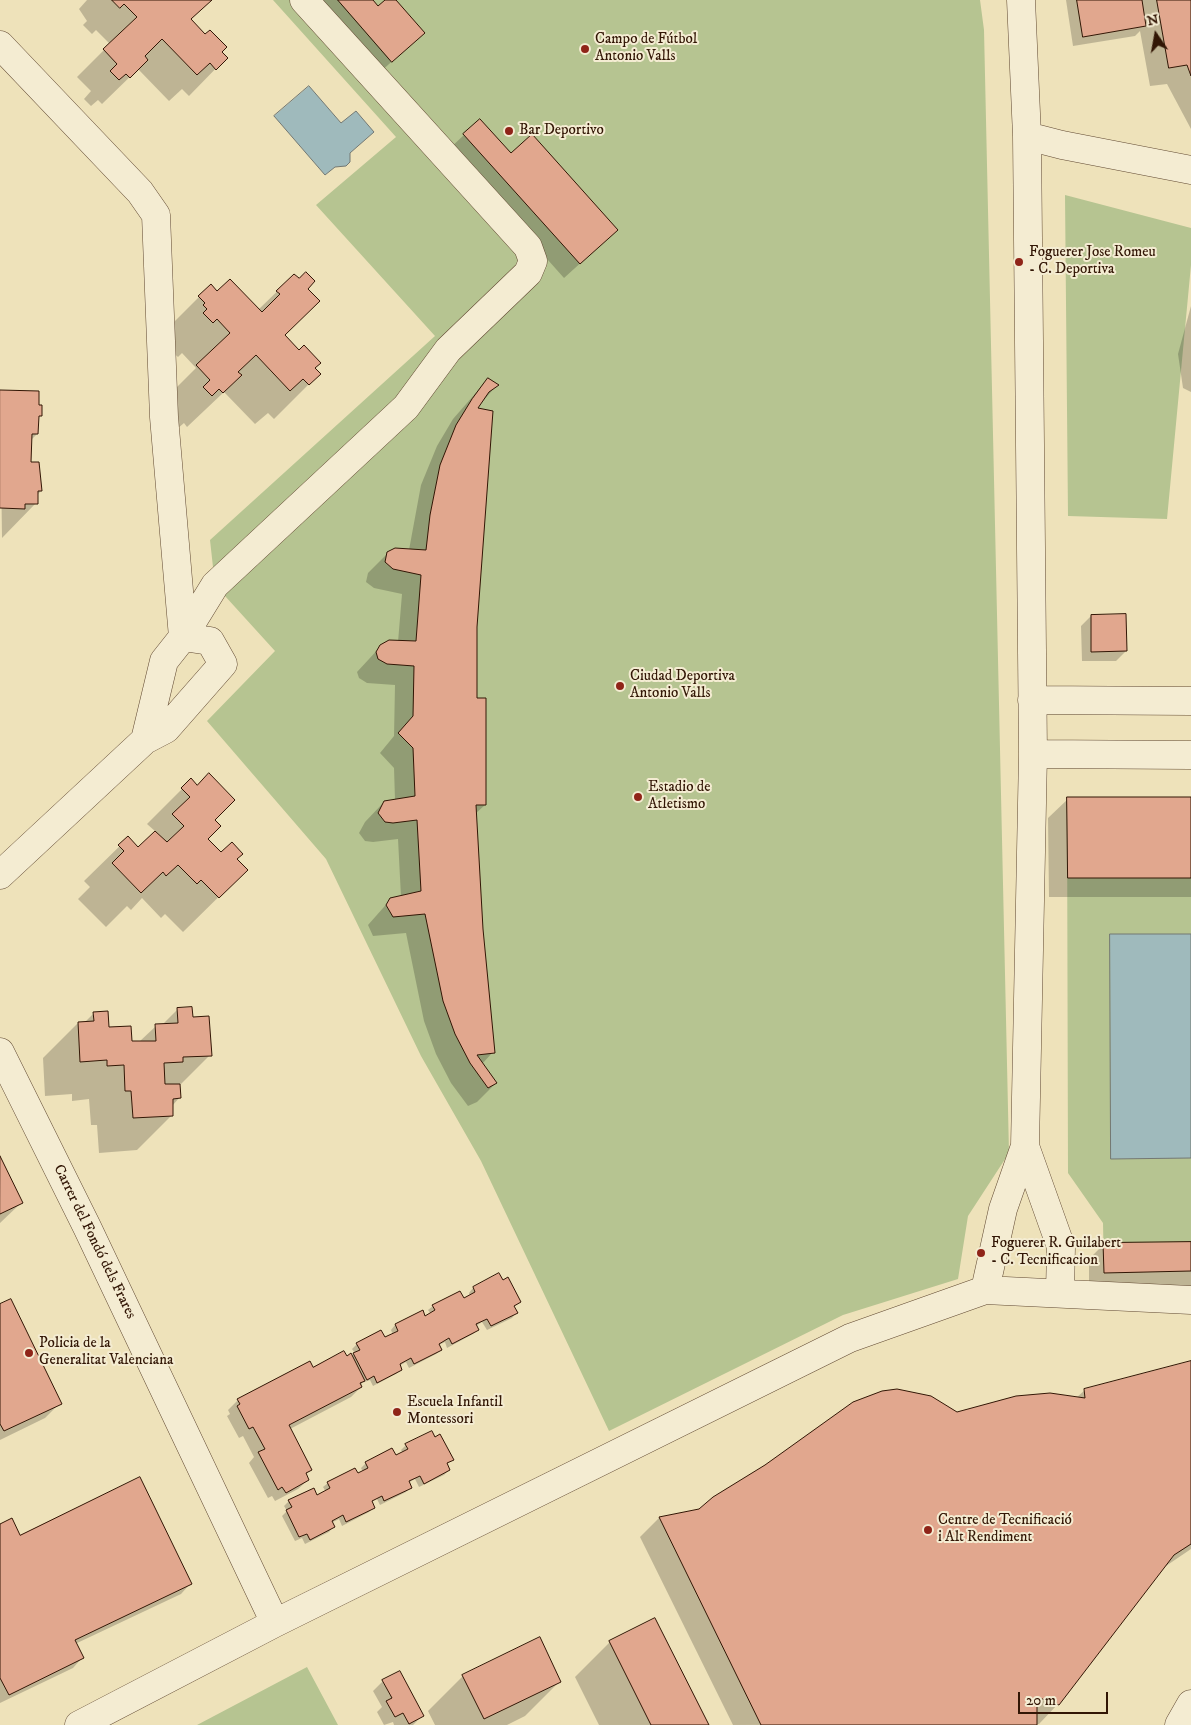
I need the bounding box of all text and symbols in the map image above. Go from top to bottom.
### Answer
north arrow [1131,10,1181,60]
text: N [1145,10,1160,30]
place label: Campo de Fútbol Antonio Valls [595,31,697,66]
marker: Campo de Fútbol Antonio Valls [579,43,591,55]
place label: Bar Deportivo [519,122,604,140]
marker: Bar Deportivo [503,125,515,137]
place label: Foguerer Jose Romeu - C. Deportiva [1029,244,1156,279]
marker: Foguerer Jose Romeu - C. Deportiva [1013,256,1025,268]
place label: Ciudad Deportiva Antonio Valls [630,668,735,703]
marker: Ciudad Deportiva Antonio Valls [614,680,626,692]
place label: Estadio de Atletismo [648,779,710,814]
marker: Estadio de Atletismo [632,791,644,803]
street label: Carrer del Fondó dels Frares [49,1162,139,1322]
place label: Foguerer R. Guilabert - C. Tecnificacion [991,1235,1121,1270]
marker: Foguerer R. Guilabert - C. Tecnificacion [975,1247,987,1259]
place label: Policia de la Generalitat Valenciana [39,1335,173,1370]
marker: Policia de la Generalitat Valenciana [23,1347,35,1359]
place label: Escuela Infantil Montessori [407,1394,503,1429]
marker: Escuela Infantil Montessori [391,1406,403,1418]
place label: Centre de Tecnificació i Alt Rendiment [938,1512,1072,1547]
marker: Centre de Tecnificació i Alt Rendiment [922,1524,934,1536]
scale bar [1021,1682,1111,1714]
text: 20 m [1026,1691,1056,1710]

